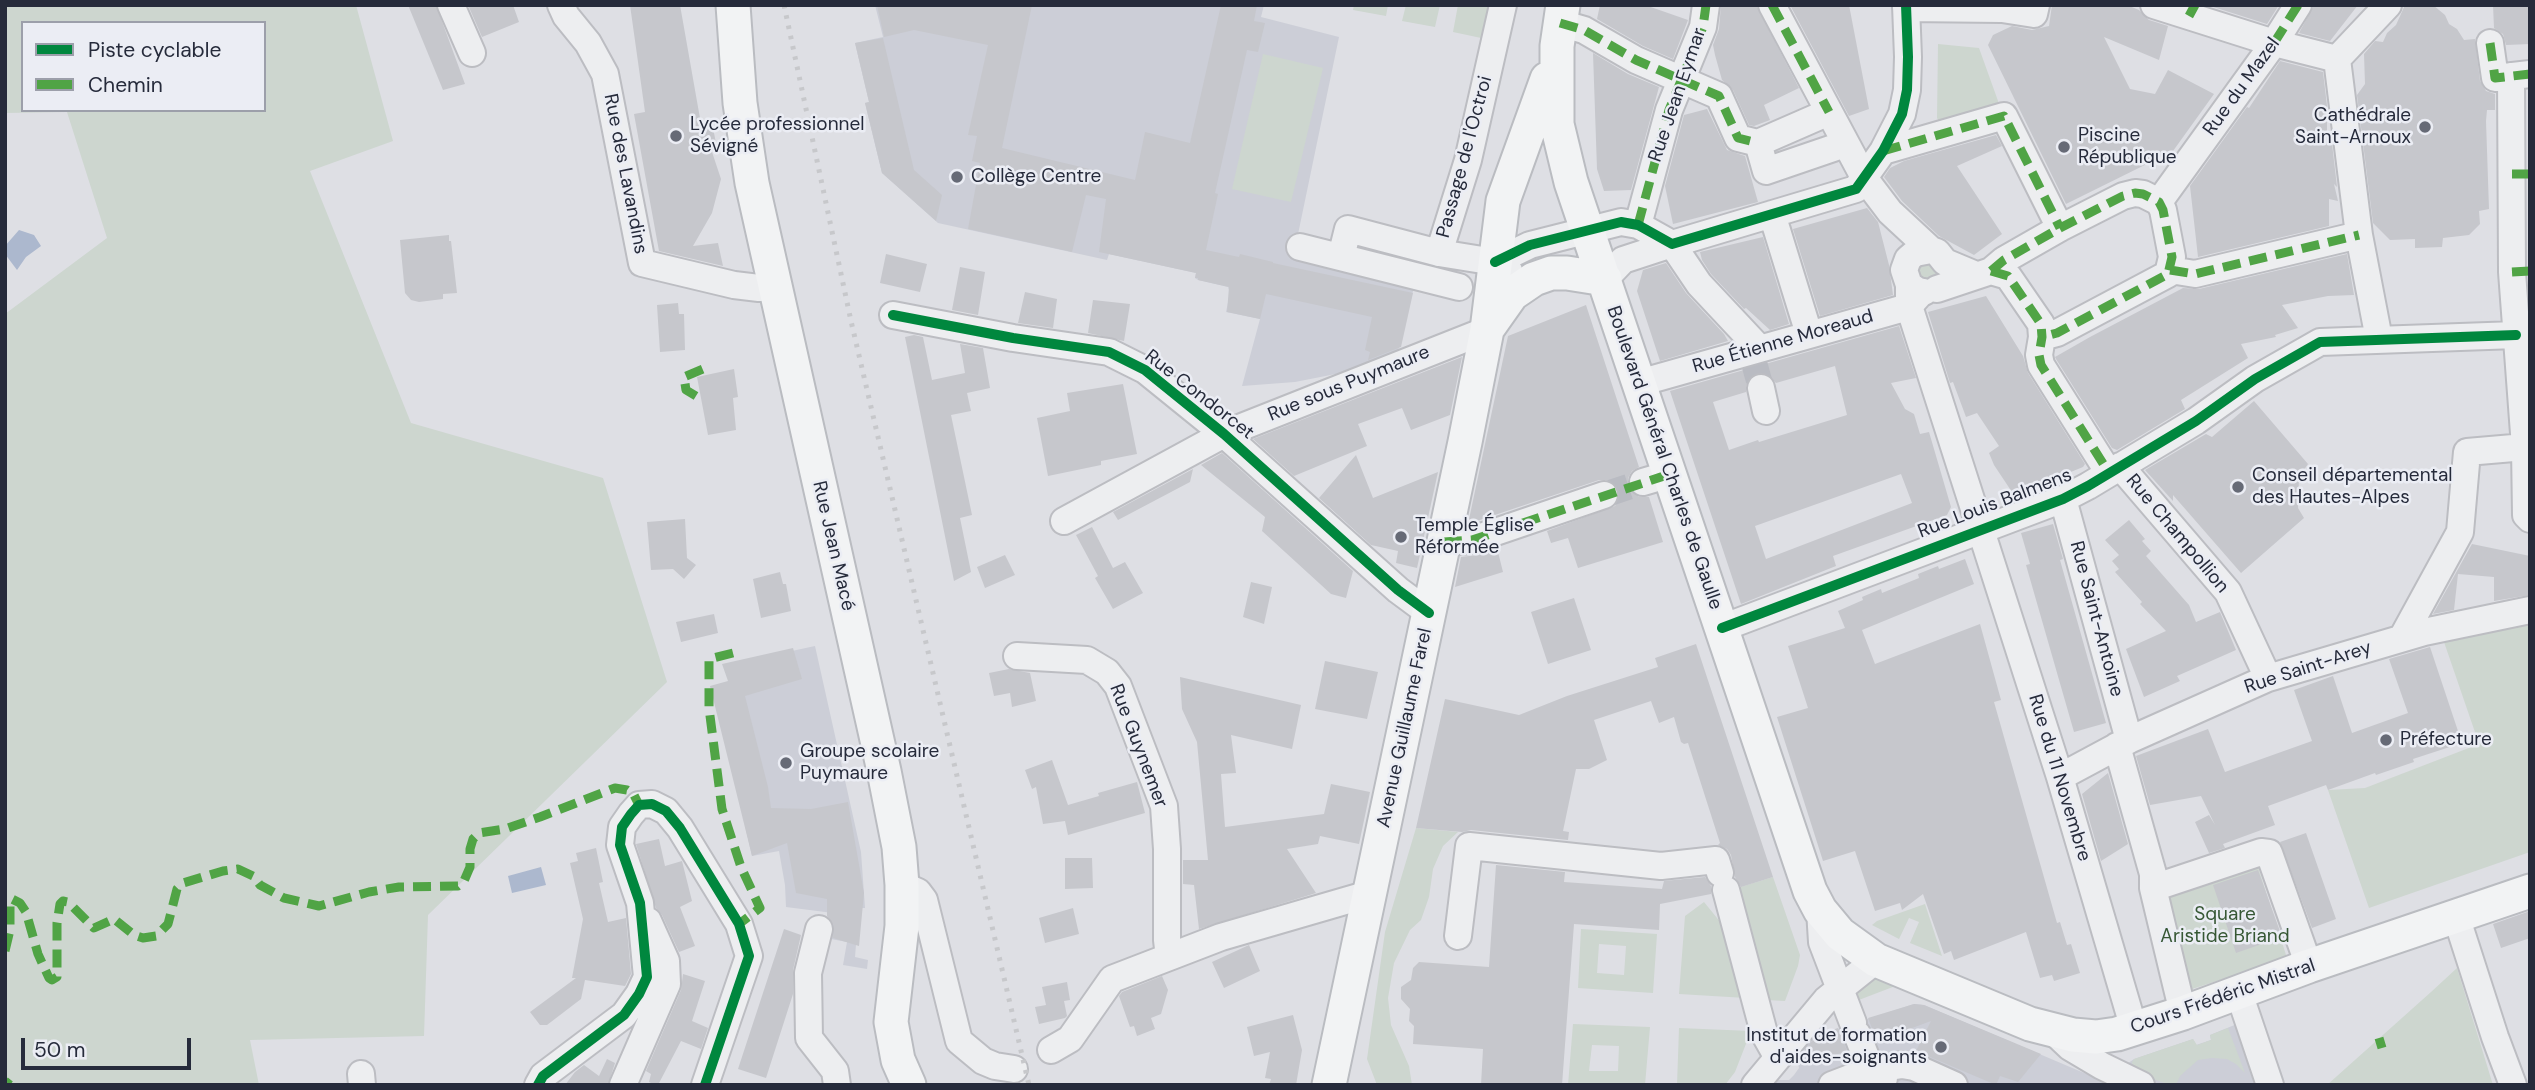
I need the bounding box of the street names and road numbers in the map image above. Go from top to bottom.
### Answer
street label: Rue Jean Eymar [1644,25,1712,165]
street label: Rue du Mazel [2199,33,2285,141]
street label: Passage de l'Octroi [1432,74,1498,240]
street label: Rue des Lavandins [598,92,652,256]
street label: Boulevard Général Charles de Gaulle [1601,303,1727,613]
street label: Rue Étienne Moreaud [1690,305,1876,379]
street label: Rue sous Puymaure [1265,341,1433,427]
street label: Rue Condorcet [1140,345,1258,445]
street label: Rue Louis Balmens [1915,464,2075,544]
street label: Rue Champollion [2121,470,2233,598]
street label: Rue Jean Macé [807,479,859,613]
street label: Rue Saint-Antoine [2064,539,2128,699]
street label: Avenue Guillaume Farel [1373,626,1437,830]
street label: Rue Saint-Arey [2242,637,2374,699]
street label: Rue Guynemer [1104,681,1172,811]
street label: Rue du 11 Novembre [2023,692,2095,864]
street label: Cours Frédéric Mistral [2128,955,2318,1039]

